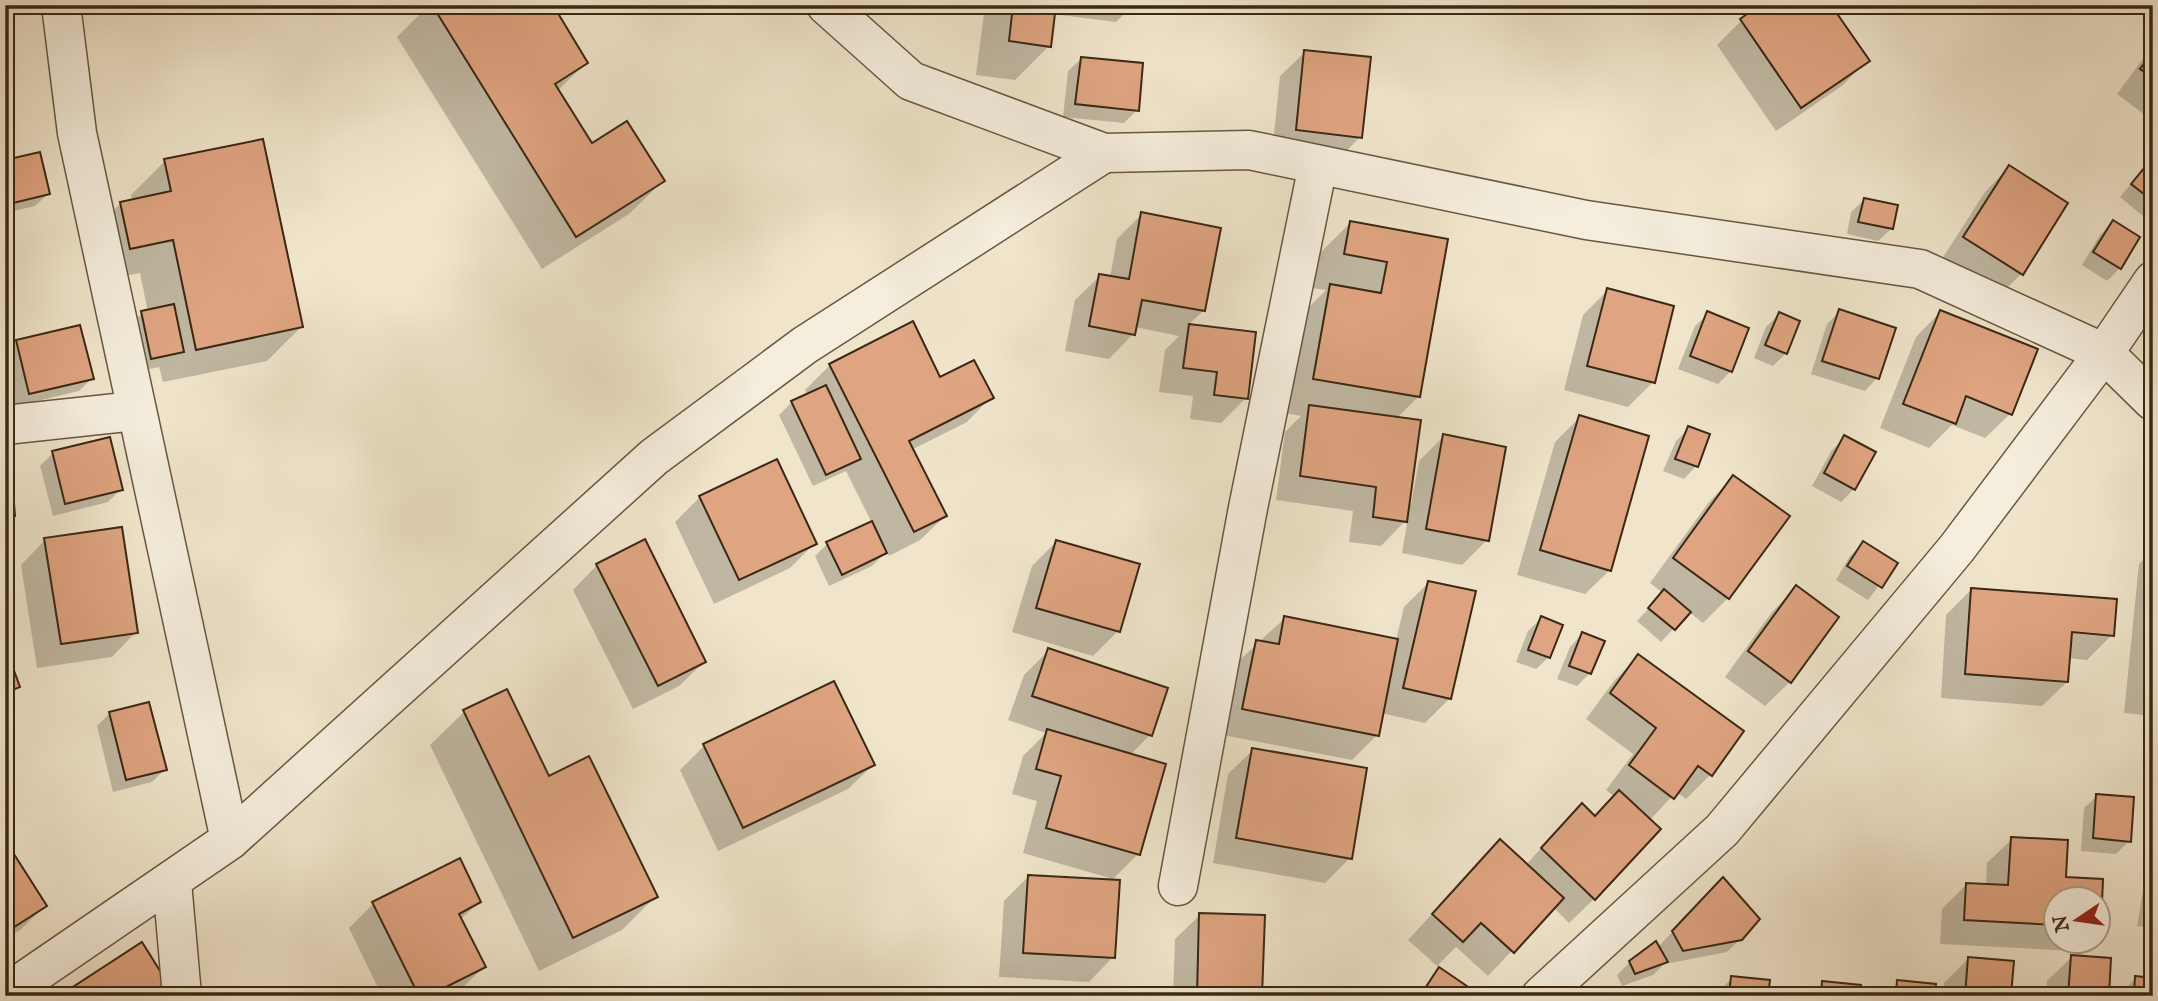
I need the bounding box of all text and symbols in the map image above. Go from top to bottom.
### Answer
north arrow [2042,886,2112,956]
text: N [2049,912,2076,935]

